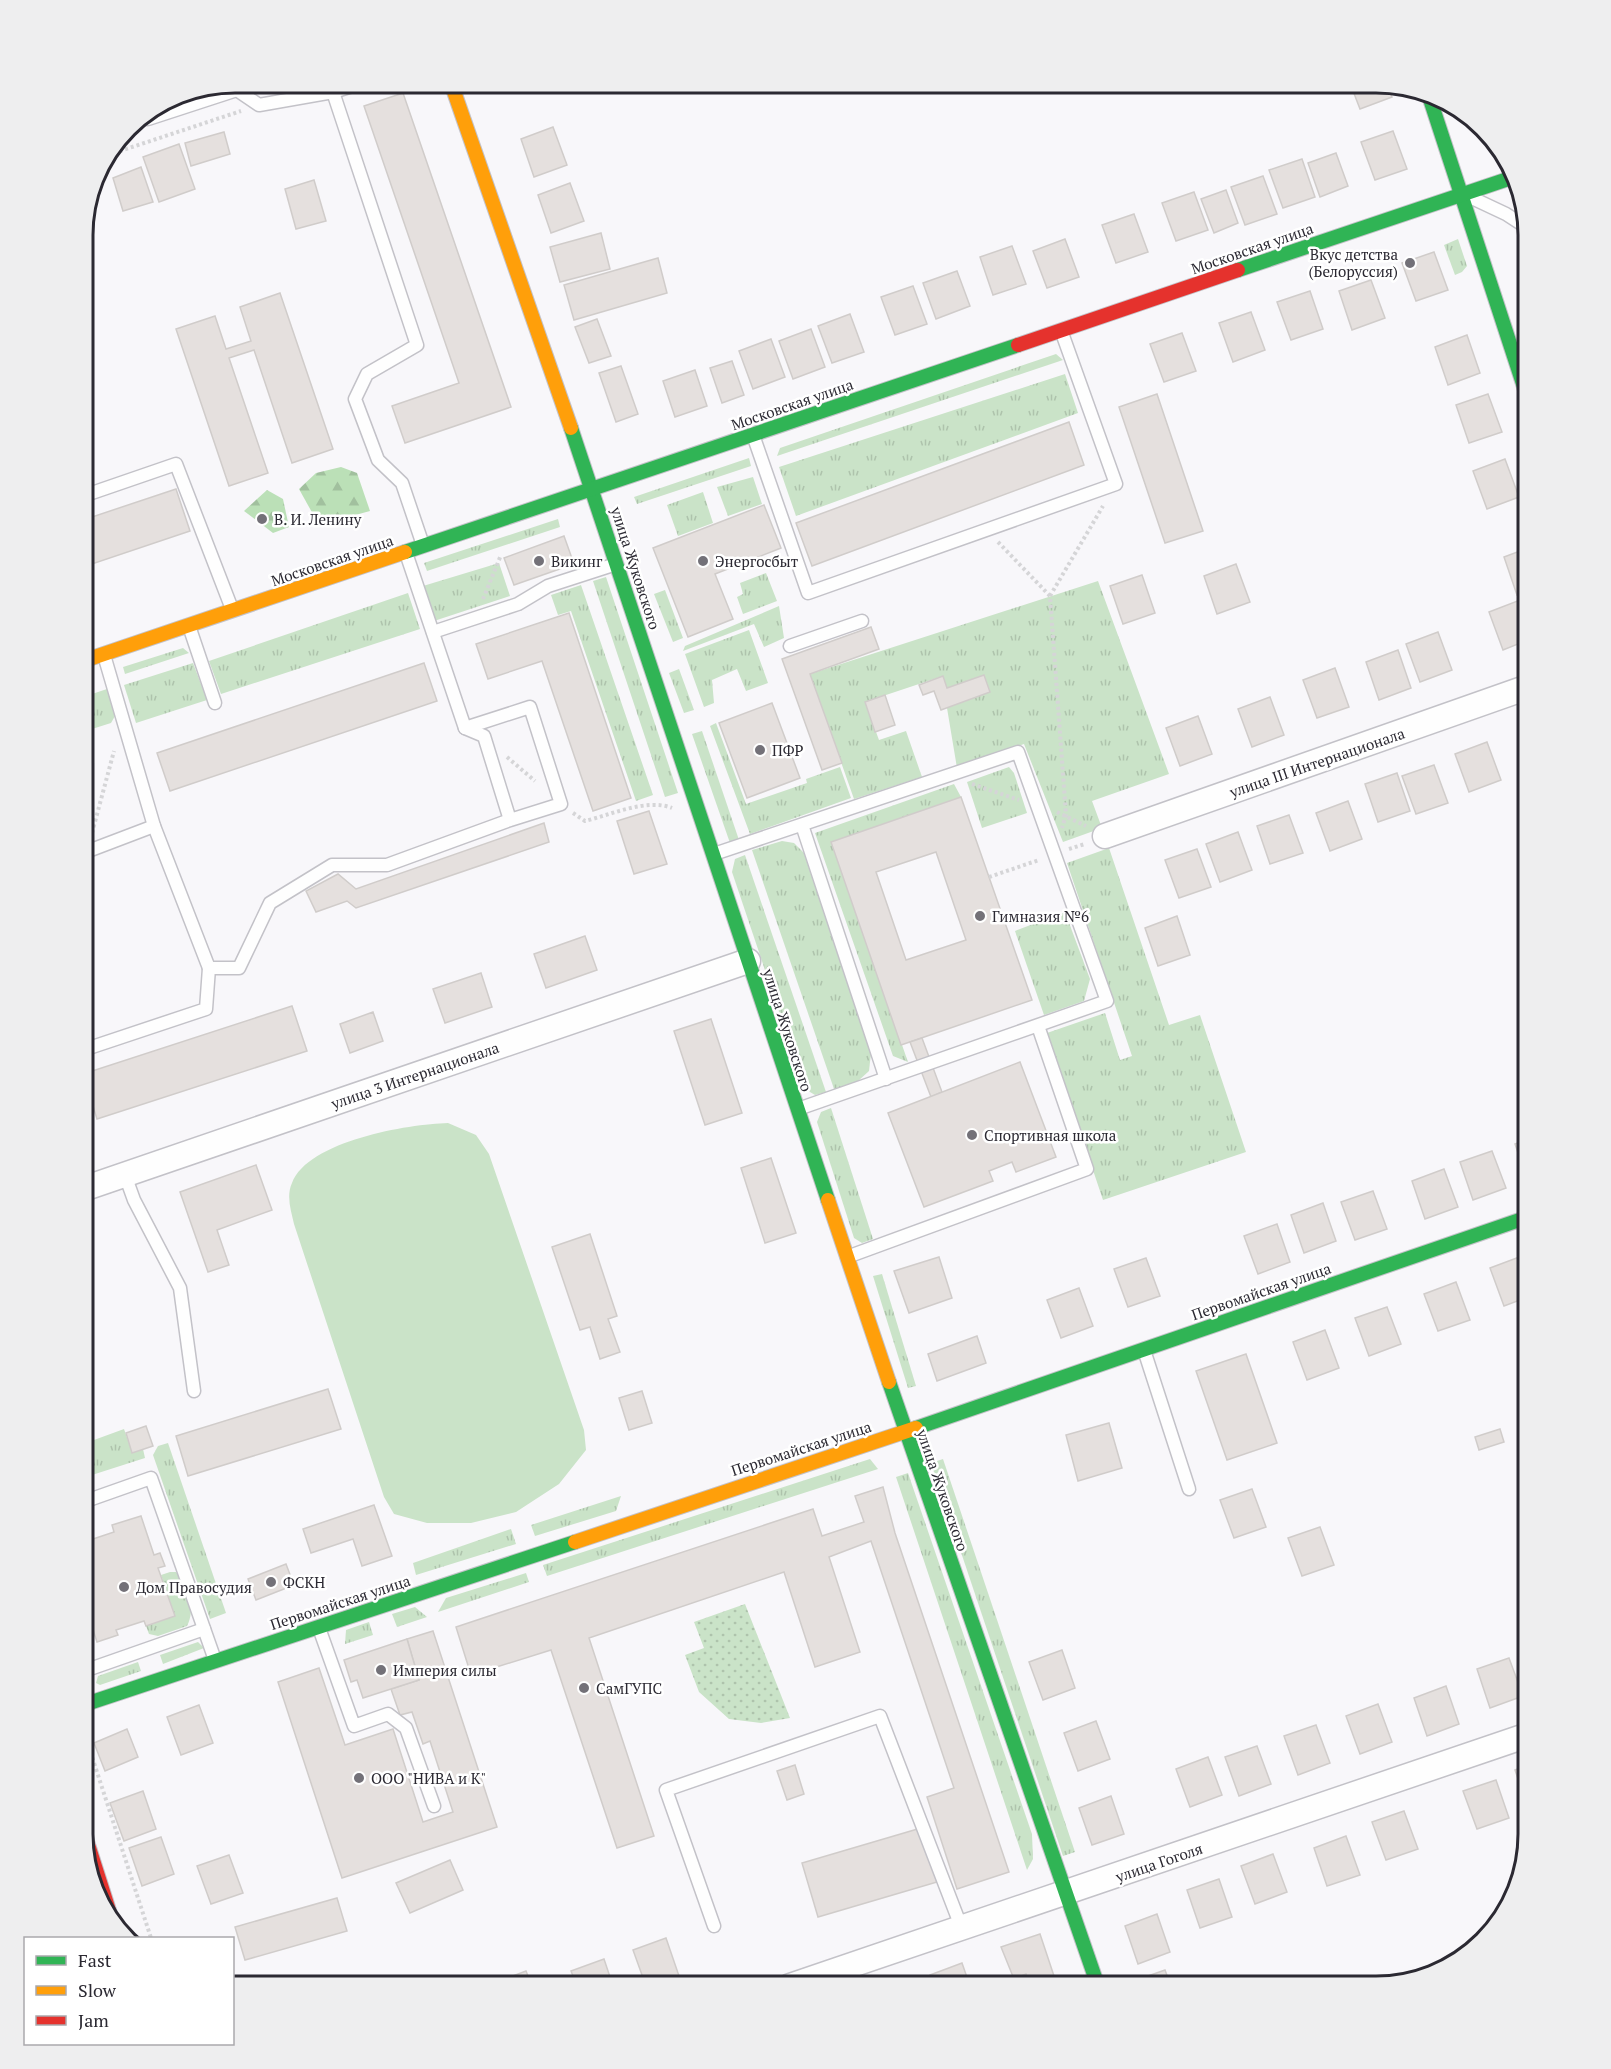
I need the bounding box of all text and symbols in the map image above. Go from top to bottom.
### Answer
street label: Московская улица [1188,218,1316,278]
place label: Вкус детства (Белоруссия) [1308,244,1398,281]
marker: Вкус детства (Белоруссия) [1403,256,1417,270]
street label: Московская улица [728,374,856,434]
street label: улица Жуковского [606,503,665,632]
place label: В. И. Ленину [274,509,362,529]
marker: В. И. Ленину [255,512,269,526]
street label: Московская улица [268,530,396,590]
place label: Викинг [551,551,603,571]
place label: Энергосбыт [715,551,799,571]
marker: Викинг [532,554,546,568]
marker: Энергосбыт [696,554,710,568]
street label: улица III Интернационала [1226,722,1408,802]
place label: ПФР [772,740,804,760]
marker: ПФР [753,743,767,757]
place label: Гимназия №6 [992,906,1089,926]
marker: Гимназия №6 [973,909,987,923]
street label: улица Жуковского [758,965,817,1094]
street label: улица 3 Интернационала [327,1037,502,1113]
place label: Спортивная школа [984,1125,1117,1145]
marker: Спортивная школа [965,1128,979,1142]
street label: Первомайская улица [1189,1258,1334,1324]
street label: Первомайская улица [728,1416,874,1480]
street label: улица Жуковского [912,1425,973,1554]
street label: Первомайская улица [267,1570,413,1634]
place label: ФСКН [283,1572,325,1592]
marker: ФСКН [264,1575,278,1589]
place label: Дом Правосудия [136,1577,252,1597]
marker: Дом Правосудия [117,1580,131,1594]
place label: Империя силы [393,1660,497,1680]
marker: Империя силы [374,1663,388,1677]
place label: СамГУПС [596,1678,662,1698]
marker: СамГУПС [577,1681,591,1695]
place label: OOO "НИВА и К" [371,1768,486,1788]
marker: OOO "НИВА и К" [352,1771,366,1785]
street label: улица Гоголя [1112,1838,1205,1887]
legend [24,1937,234,2045]
text: Fast [78,1948,112,1972]
text: Slow [78,1978,117,2002]
text: Jam [78,2008,109,2032]

